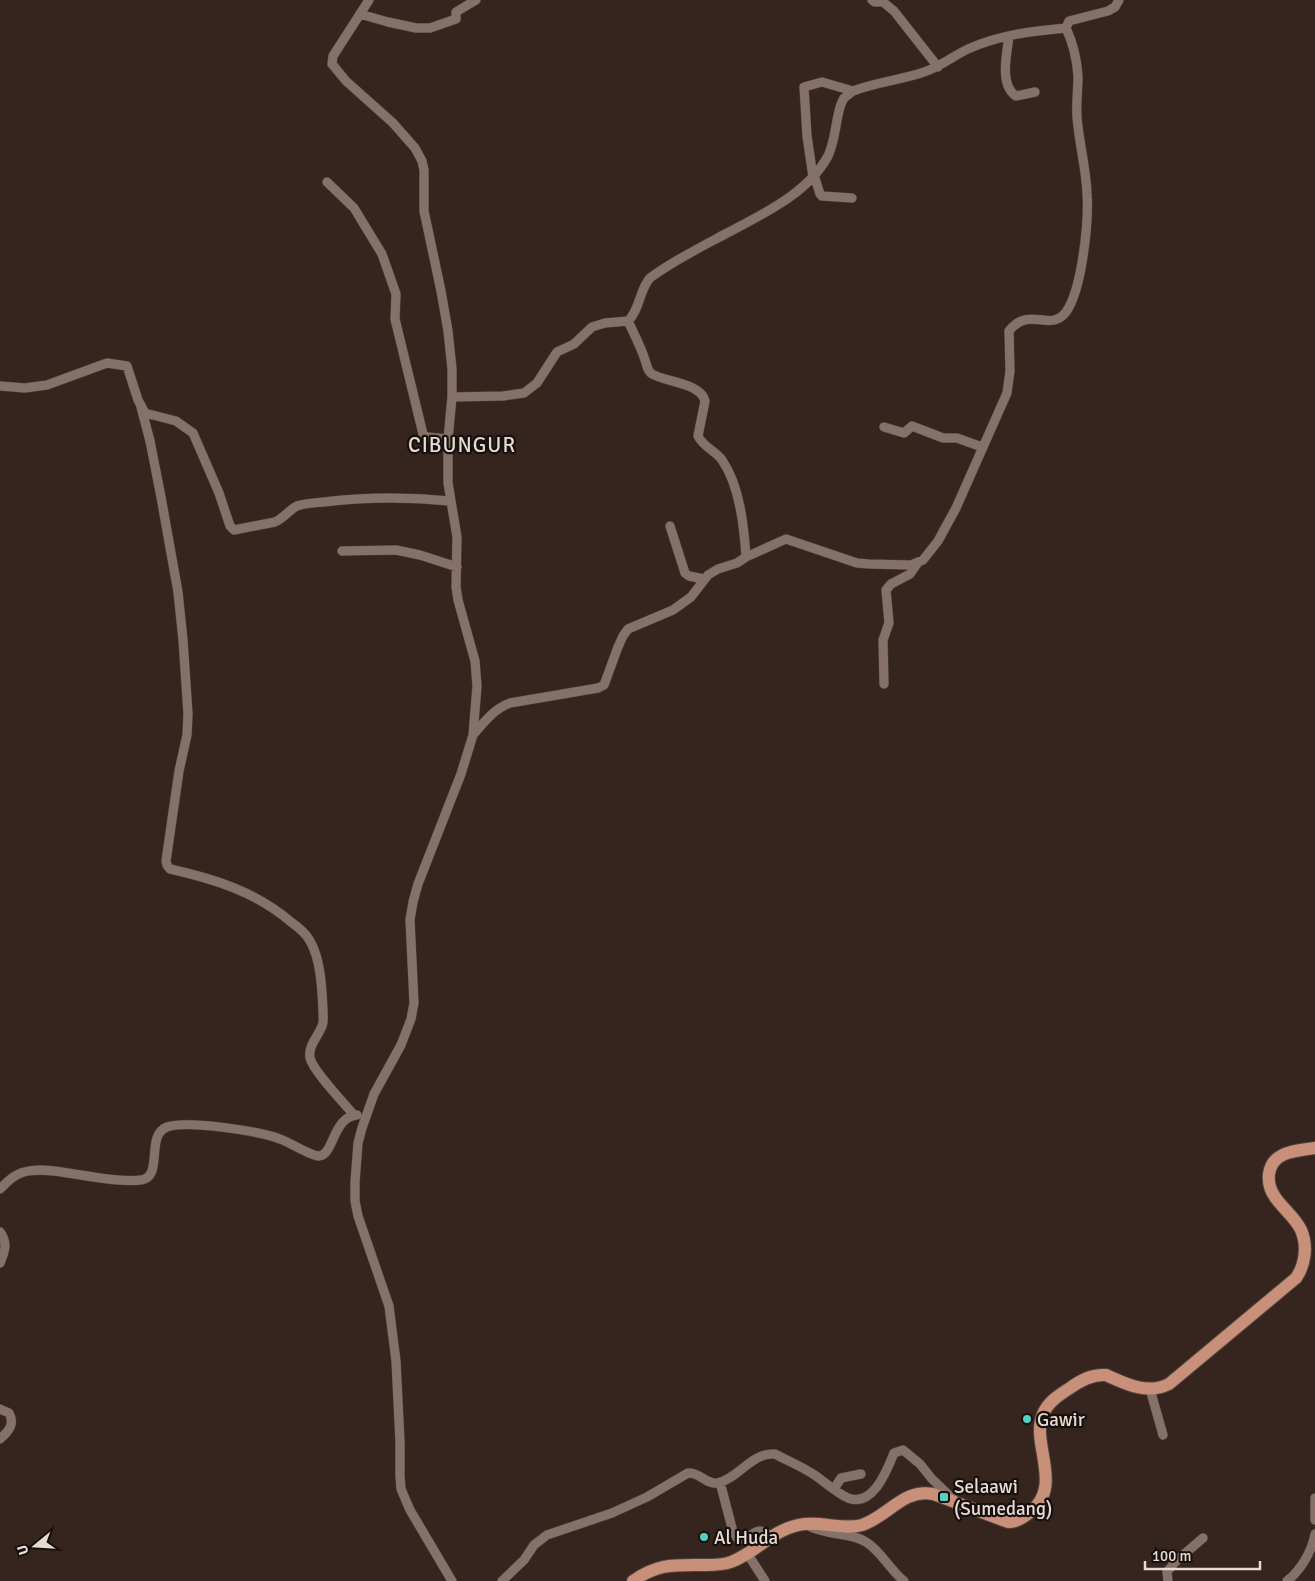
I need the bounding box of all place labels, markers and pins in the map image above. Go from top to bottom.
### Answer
place label: Gawir [1037,1408,1085,1432]
marker: Gawir [1021,1413,1033,1425]
place label: Selaawi (Sumedang) [954,1475,1052,1521]
marker: Selaawi (Sumedang) [938,1491,950,1503]
place label: Al Huda [714,1526,778,1550]
marker: Al Huda [698,1531,710,1543]

